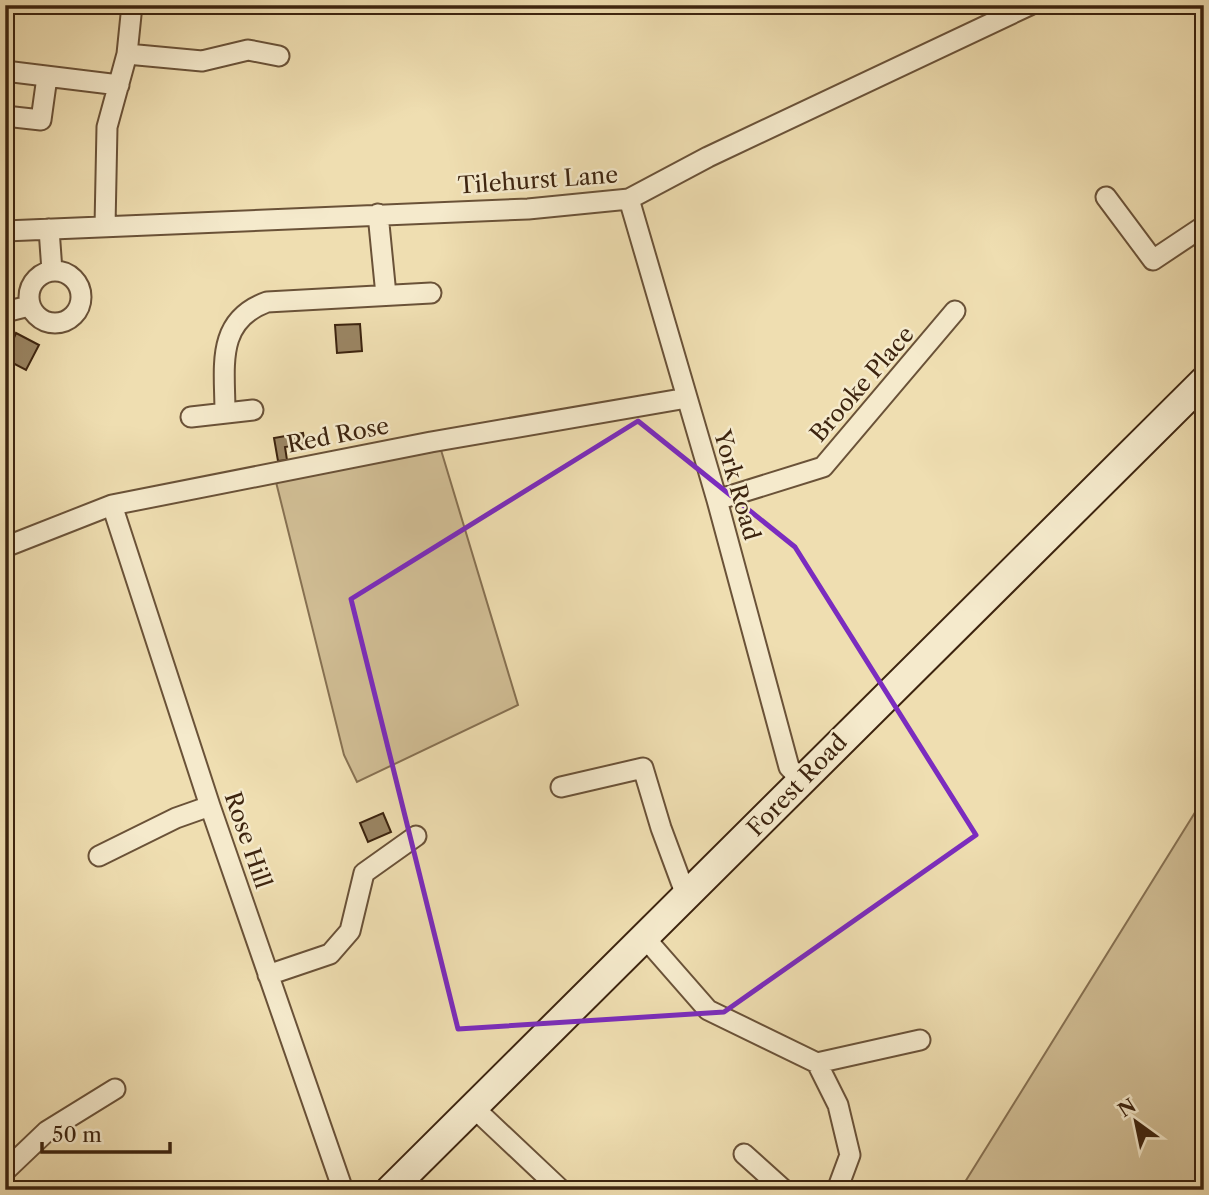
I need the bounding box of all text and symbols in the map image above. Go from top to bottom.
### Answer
street label: Tilehurst Lane [457,160,619,200]
street label: Brooke Place [804,320,920,448]
street label: Red Rose [285,411,391,459]
street label: York Road [708,426,766,543]
street label: Forest Road [741,728,853,842]
street label: Rose Hill [218,788,278,892]
north arrow [1100,1086,1170,1156]
text: N [1114,1094,1140,1122]
scale bar [42,1111,170,1155]
text: 50 m [52,1122,102,1147]

